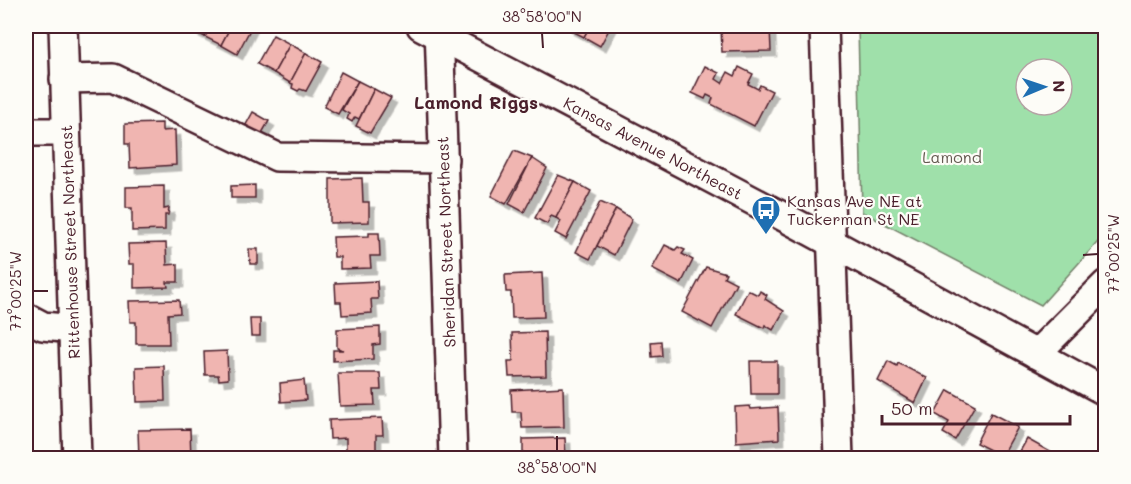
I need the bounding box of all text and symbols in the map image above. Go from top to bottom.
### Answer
text: 38°58'00"N [502,6,582,26]
north arrow [1014,57,1074,117]
text: N [1049,80,1070,93]
district label: Lamond Riggs [414,90,538,114]
street label: Kansas Avenue Northeast [560,91,746,204]
street label: Rittenhouse Street Northeast [55,125,84,359]
street label: Sheridan Street Northeast [431,136,460,348]
park label: Lamond [922,146,982,167]
place label: Kansas Ave NE at Tuckerman St NE [787,190,922,229]
bus stop icon: Kansas Ave NE at Tuckerman St NE [750,194,782,236]
text: 77°00'25"W [1103,214,1123,294]
text: 77°00'25"W [5,251,25,331]
scale bar [882,388,1070,426]
text: 50 m [891,396,933,420]
text: 38°58'00"N [517,457,597,477]

